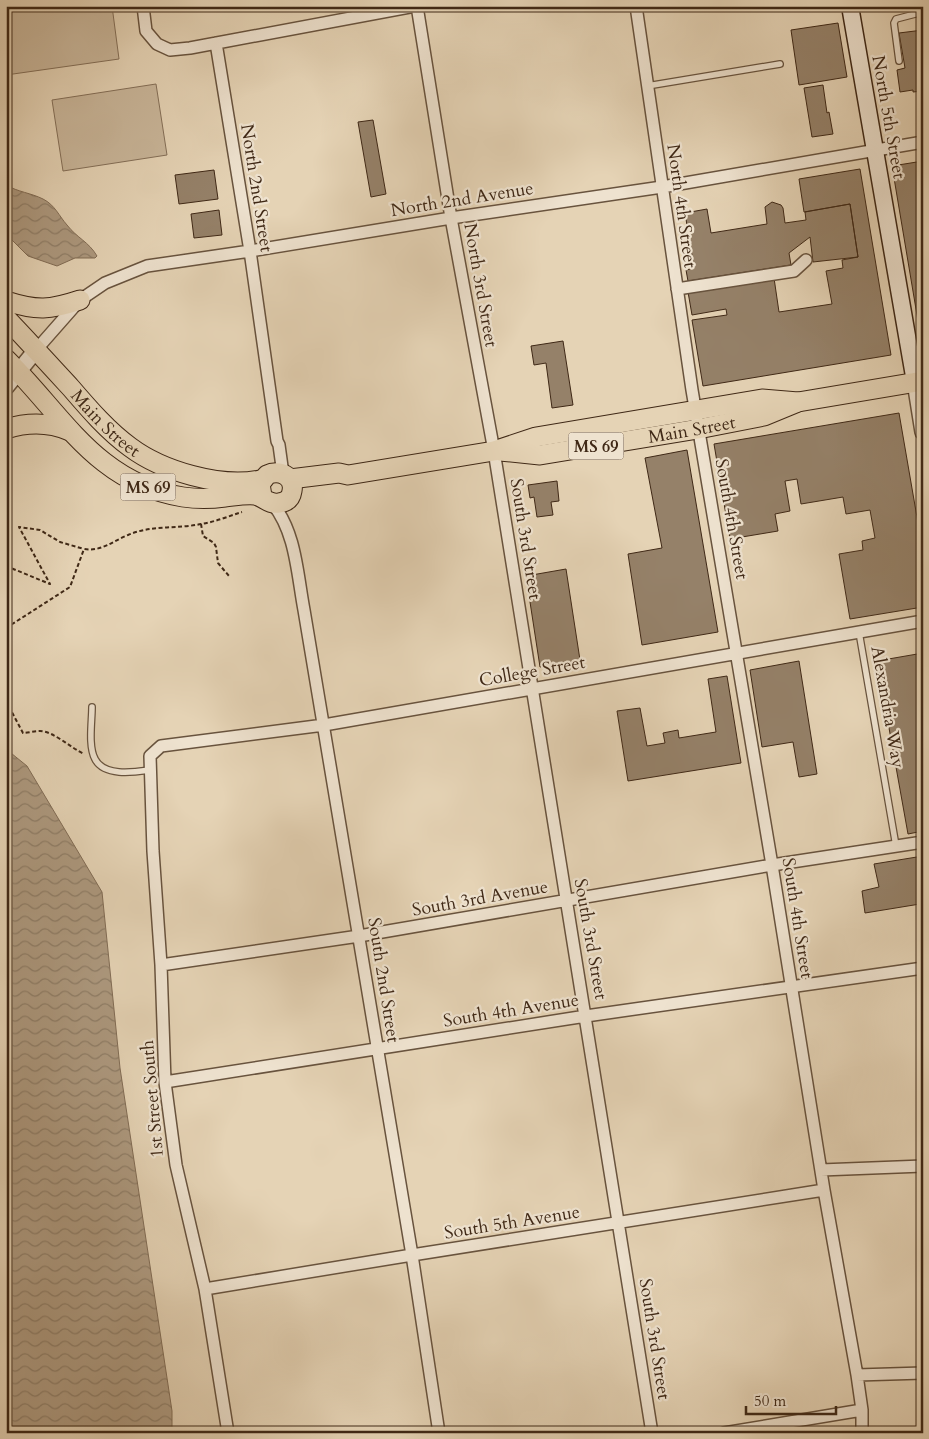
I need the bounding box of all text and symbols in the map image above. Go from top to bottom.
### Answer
street label: North 5th Street [865,53,912,181]
street label: North 2nd Street [234,122,279,254]
street label: North 4th Street [660,142,703,270]
street label: North 2nd Avenue [389,176,535,223]
street label: North 3rd Street [457,221,504,349]
street label: Main Street [65,384,145,464]
street label: Main Street [646,410,738,450]
road number: MS 69 [568,432,624,460]
street label: South 4th Street [709,457,754,582]
road number: MS 69 [120,474,176,501]
street label: South 3rd Street [504,477,547,602]
street label: Alexandria Way [864,644,911,771]
street label: College Street [477,650,587,693]
street label: South 4th Street [776,856,819,981]
street label: South 3rd Avenue [410,874,550,923]
street label: South 3rd Street [568,877,614,1002]
street label: South 2nd Street [361,916,406,1045]
street label: South 4th Avenue [441,987,581,1034]
street label: 1st Street South [135,1039,170,1159]
street label: South 5th Avenue [442,1199,582,1246]
street label: South 3rd Street [633,1277,676,1402]
scale bar [746,1384,836,1416]
text: 50 m [754,1391,786,1411]

